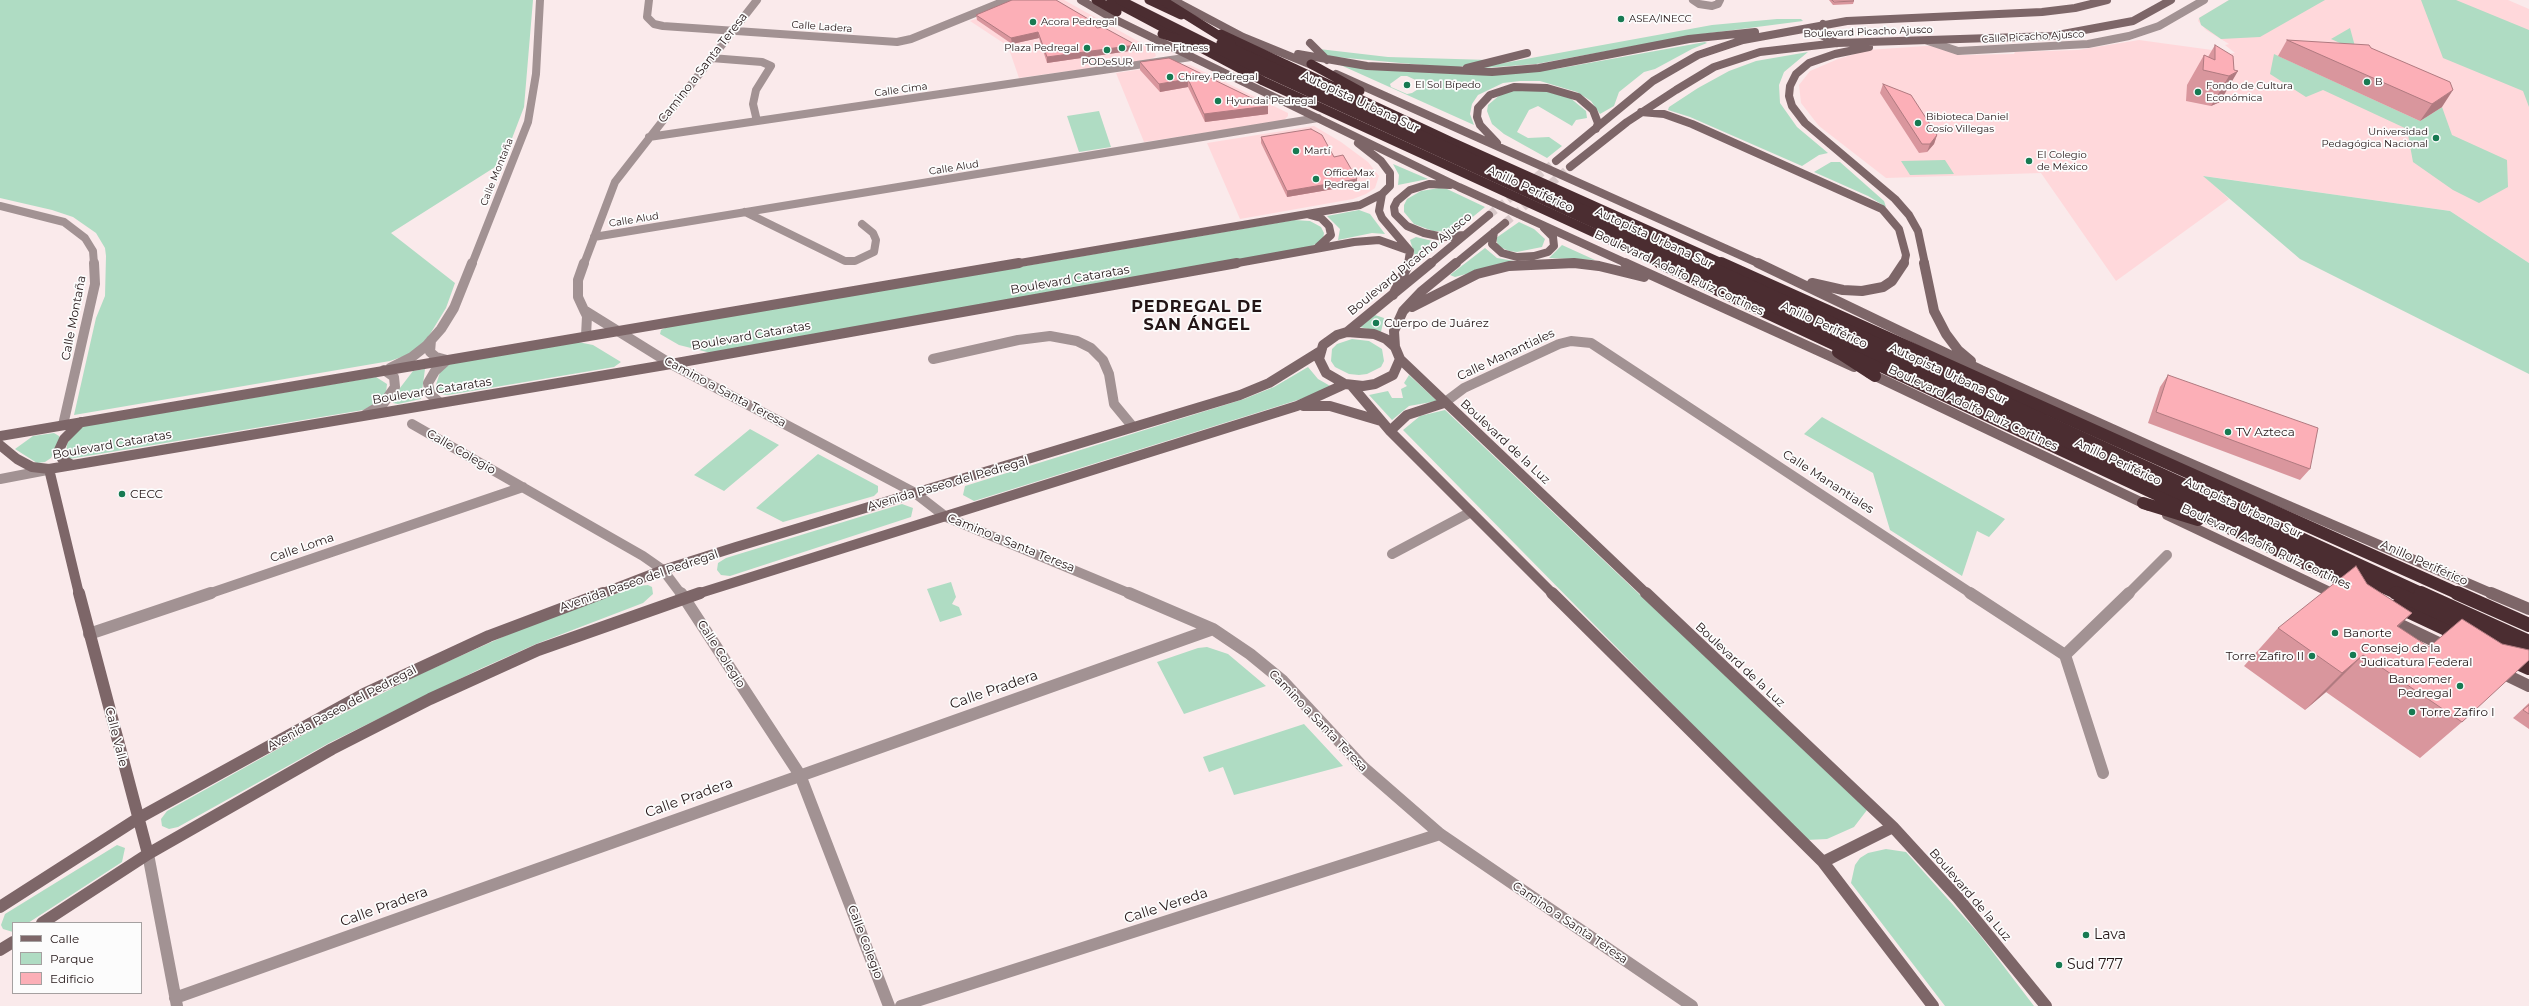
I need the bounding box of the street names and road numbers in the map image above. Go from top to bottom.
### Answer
street label: Camino a Santa Teresa [655,10,751,126]
street label: Calle Ladera [791,19,853,35]
street label: Boulevard Picacho Ajusco [1803,24,1933,40]
street label: Calle Picacho Ajusco [1981,28,2085,46]
street label: Autopista Urbana Sur [1299,68,1421,136]
street label: Calle Cima [874,80,928,100]
street label: Calle Montaña [478,136,516,208]
street label: Calle Alud [928,158,980,178]
street label: Anillo Periférico [1484,163,1576,215]
street label: Autopista Urbana Sur [1593,204,1715,272]
street label: Calle Alud [608,210,660,230]
street label: Boulevard Picacho Ajusco [1345,210,1475,318]
street label: Boulevard Adolfo Ruiz Cortines [1592,227,1766,319]
street label: Boulevard Cataratas [1009,262,1131,298]
street label: Calle Montaña [59,274,89,362]
street label: Anillo Periférico [1778,299,1870,351]
street label: Boulevard Cataratas [690,318,812,354]
street label: Calle Manantiales [1455,326,1557,384]
street label: Autopista Urbana Sur [1887,340,2009,408]
street label: Camino a Santa Teresa [661,354,789,430]
street label: Boulevard Adolfo Ruiz Cortines [1886,362,2060,454]
street label: Boulevard Cataratas [371,374,493,408]
street label: Boulevard de la Luz [1457,397,1553,487]
street label: Calle Colegio [424,426,498,478]
street label: Boulevard Cataratas [51,427,173,463]
street label: Anillo Periférico [2072,436,2164,488]
street label: Calle Manantiales [1780,447,1876,517]
street label: Avenida Paseo del Pedregal [866,454,1030,514]
street label: Autopista Urbana Sur [2182,474,2304,542]
street label: Boulevard Adolfo Ruiz Cortines [2179,501,2353,593]
street label: Camino a Santa Teresa [945,511,1077,575]
street label: Calle Loma [268,530,336,566]
street label: Anillo Periférico [2378,537,2470,589]
street label: Avenida Paseo del Pedregal [558,547,720,615]
street label: Calle Colegio [694,618,748,690]
street label: Boulevard de la Luz [1692,620,1788,710]
street label: Avenida Paseo del Pedregal [265,662,419,754]
street label: Calle Pradera [948,667,1040,713]
street label: Camino a Santa Teresa [1266,667,1370,775]
street label: Calle Valle [102,706,130,768]
street label: Calle Pradera [643,774,735,822]
street label: Boulevard de la Luz [1926,846,2014,944]
street label: Camino a Santa Teresa [1510,879,1630,967]
street label: Calle Pradera [338,883,430,931]
street label: Calle Vereda [1122,885,1210,927]
street label: Calle Colegio [844,903,886,981]

